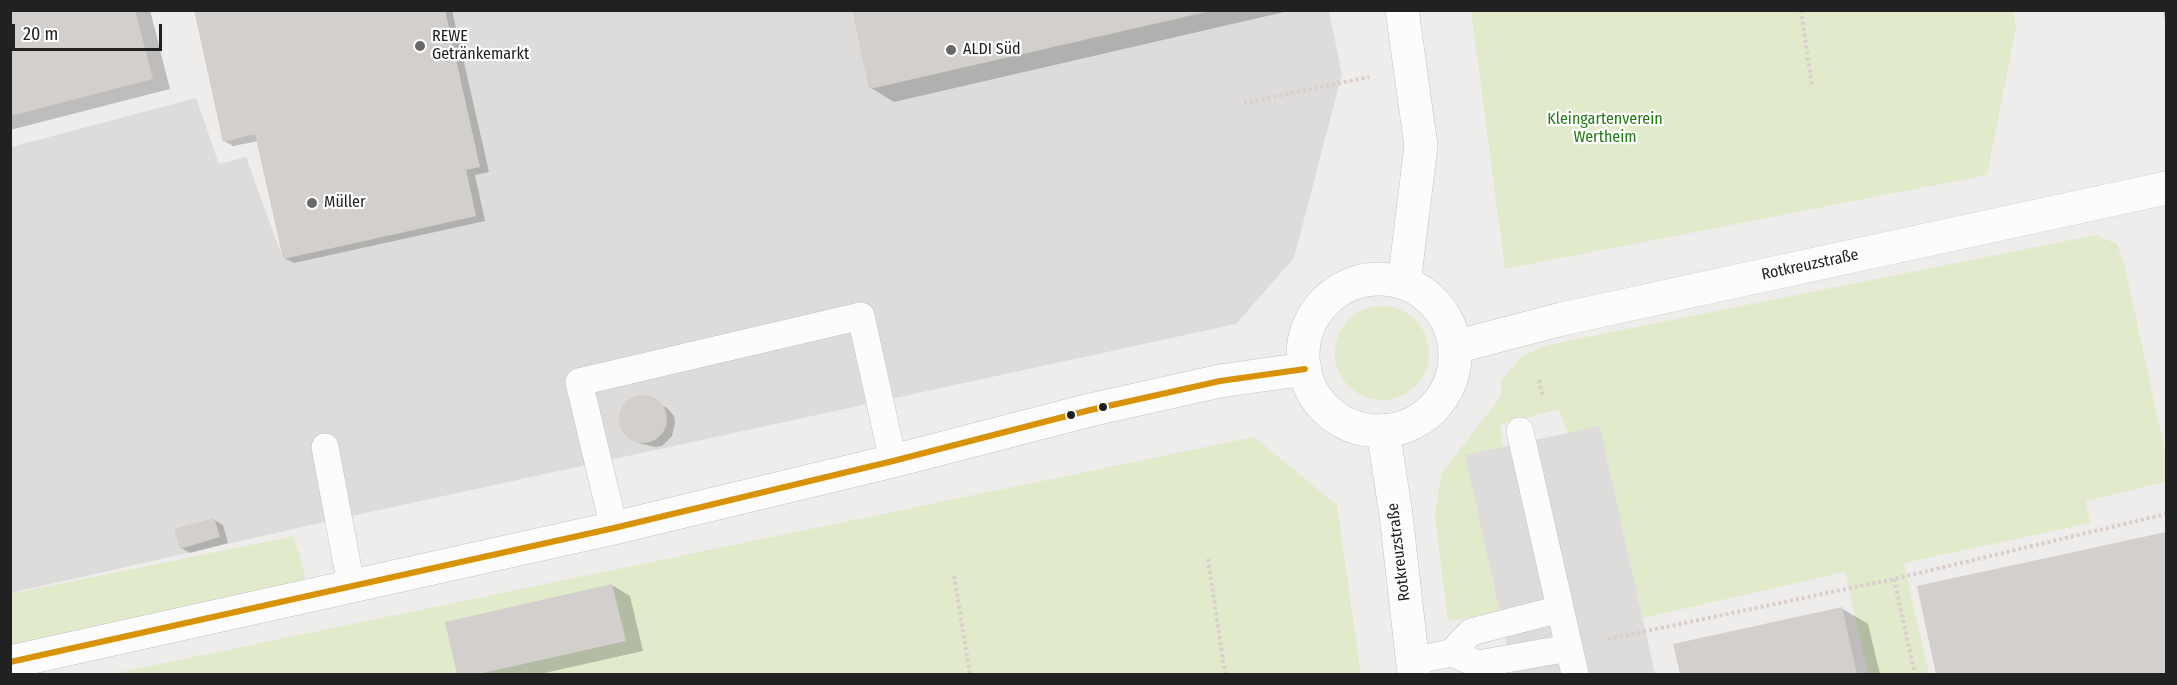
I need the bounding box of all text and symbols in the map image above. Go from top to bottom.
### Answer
scale bar [15,12,165,50]
text: 20 m [23,23,58,45]
place label: REWE Getränkemarkt [432,27,529,65]
marker: REWE Getränkemarkt [413,39,427,53]
place label: ALDI Süd [963,40,1021,60]
marker: ALDI Süd [944,43,958,57]
park label: Kleingartenverein Wertheim [1547,110,1663,148]
place label: Müller [324,193,366,213]
marker: Müller [305,196,319,210]
street label: Rotkreuzstraße [1760,245,1860,285]
unlabelled marker [1097,401,1109,413]
unlabelled marker [1065,409,1077,421]
street label: Rotkreuzstraße [1383,502,1415,602]

